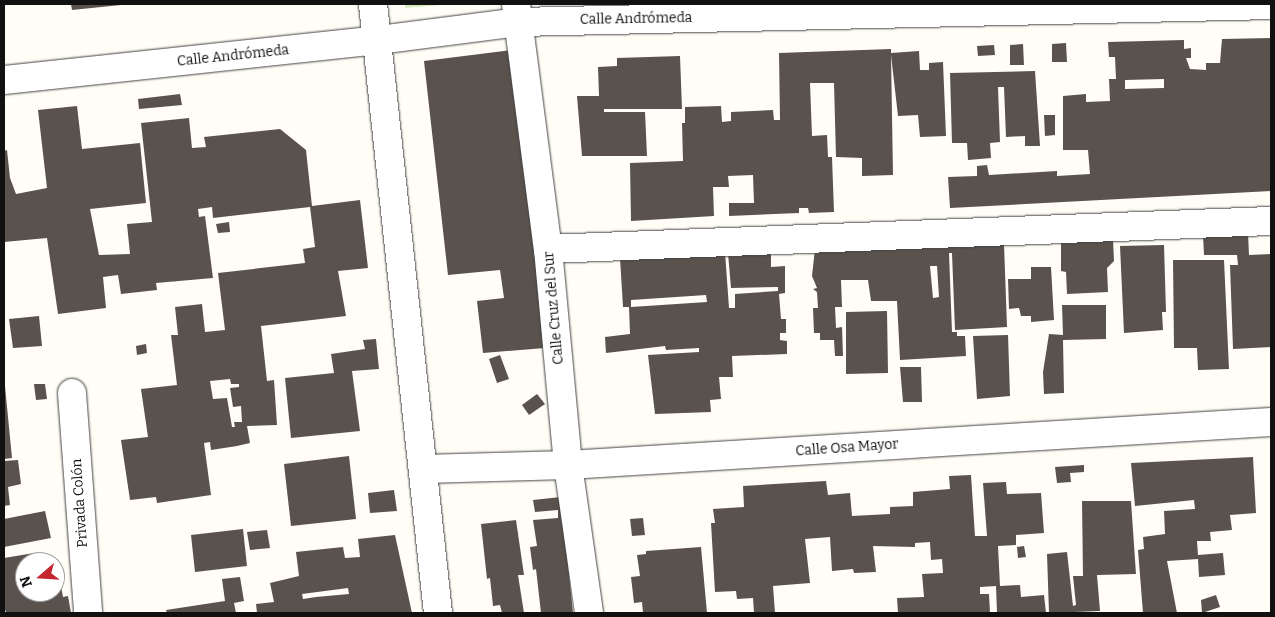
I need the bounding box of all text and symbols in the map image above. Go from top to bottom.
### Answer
street label: Calle Andrómeda [580,10,692,28]
street label: Calle Andrómeda [176,42,290,70]
street label: Calle Cruz del Sur [541,251,567,365]
street label: Calle Osa Mayor [795,436,899,460]
street label: Privada Colón [69,458,91,548]
north arrow [15,552,65,602]
text: N [16,574,36,590]

